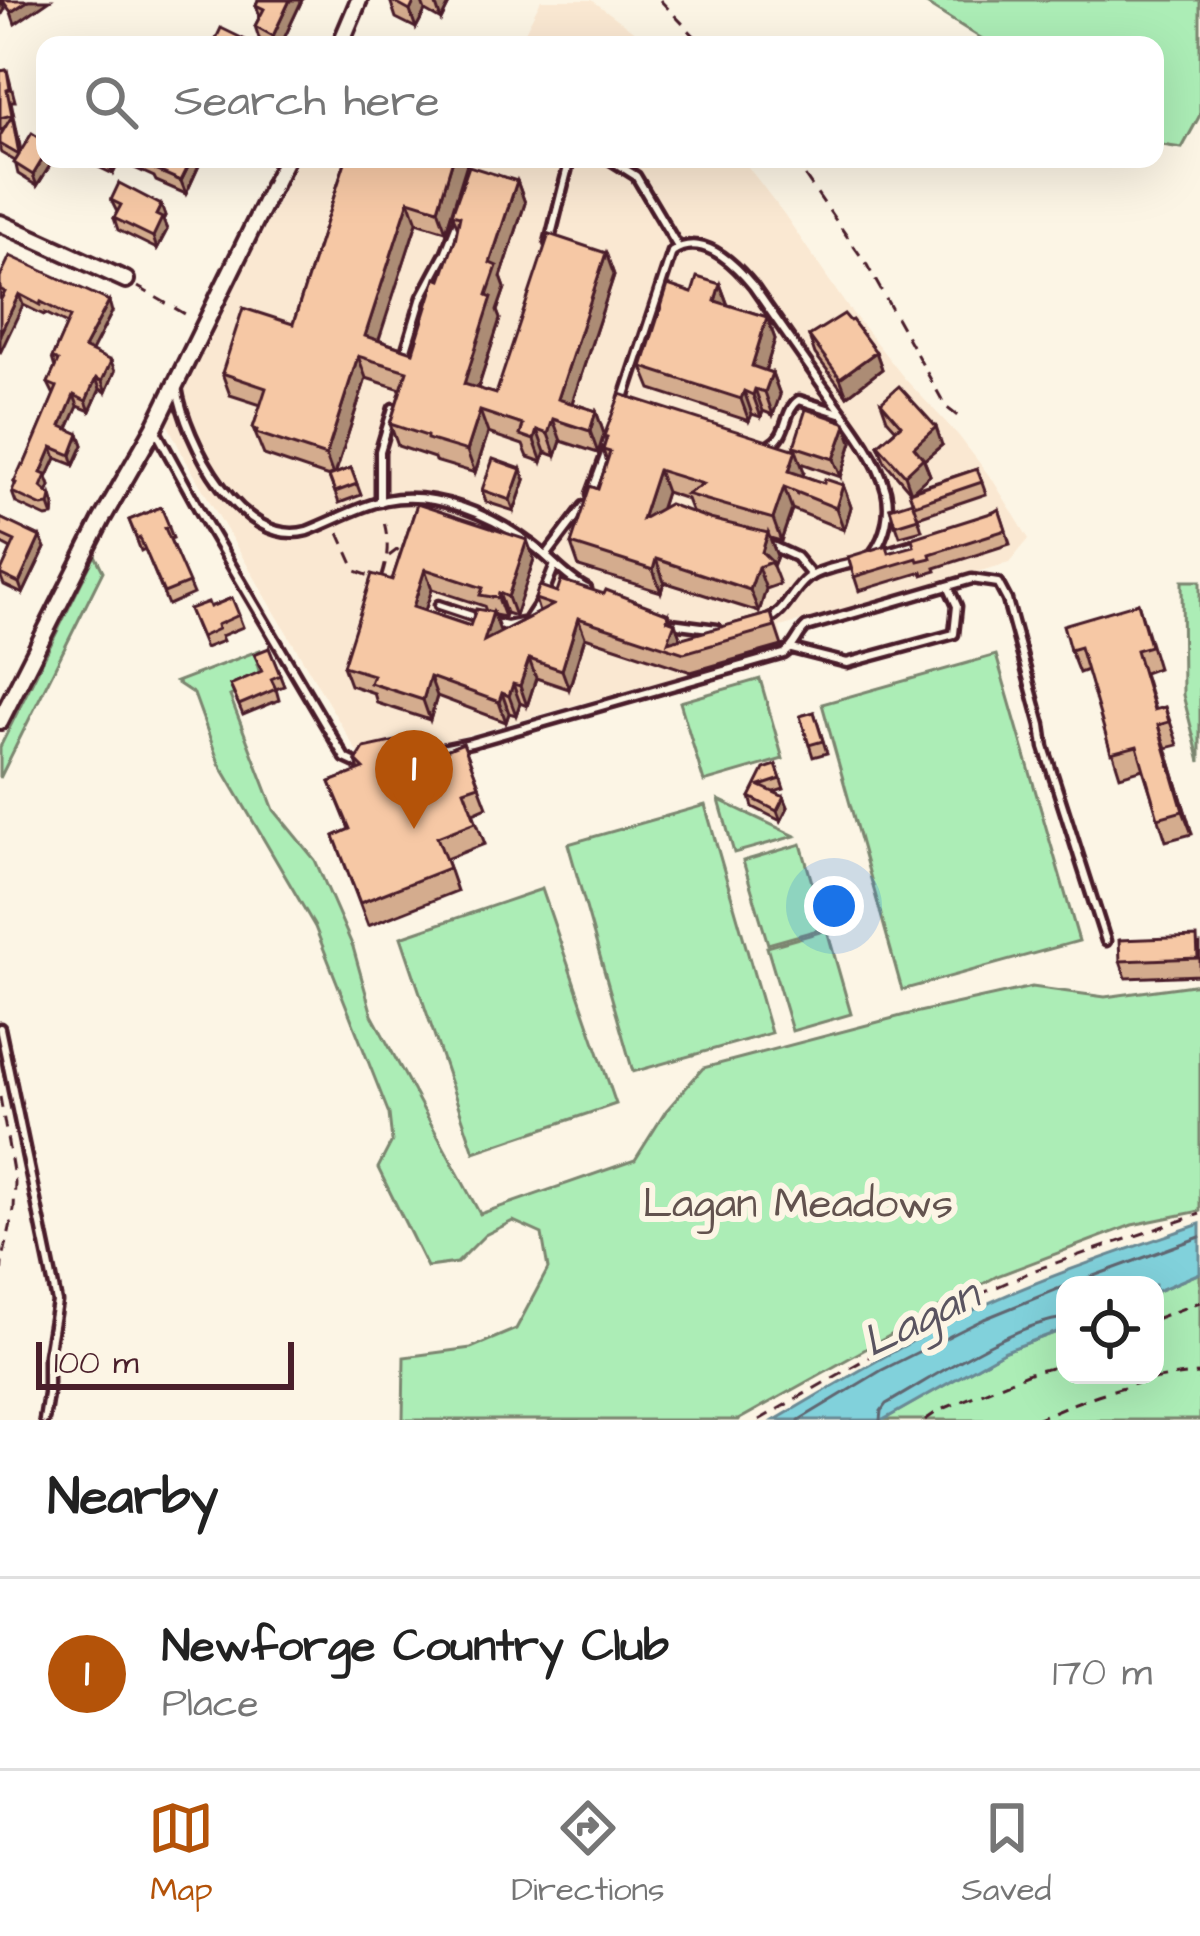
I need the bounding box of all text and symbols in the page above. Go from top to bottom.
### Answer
search box [36,36,1164,168]
icon: search [78,69,144,135]
text: Search here [174,71,440,133]
pin: 1 [375,730,453,829]
your location [804,876,864,936]
park label: Lagan Meadows [643,1176,953,1234]
water label: Lagan [852,1263,993,1375]
map controls [1056,1276,1164,1384]
button: locate [1056,1276,1164,1384]
scale bar [36,1336,294,1389]
text: 100 m [54,1340,139,1386]
text: Nearby [48,1463,218,1534]
text: Newforge Country Club [162,1616,669,1678]
text: 1 [85,1647,90,1701]
text: 170 m [1052,1647,1152,1701]
text: Place [162,1678,259,1732]
tab: Map [148,1795,214,1913]
tab: Directions [511,1795,665,1913]
tab: Saved [962,1795,1052,1913]

